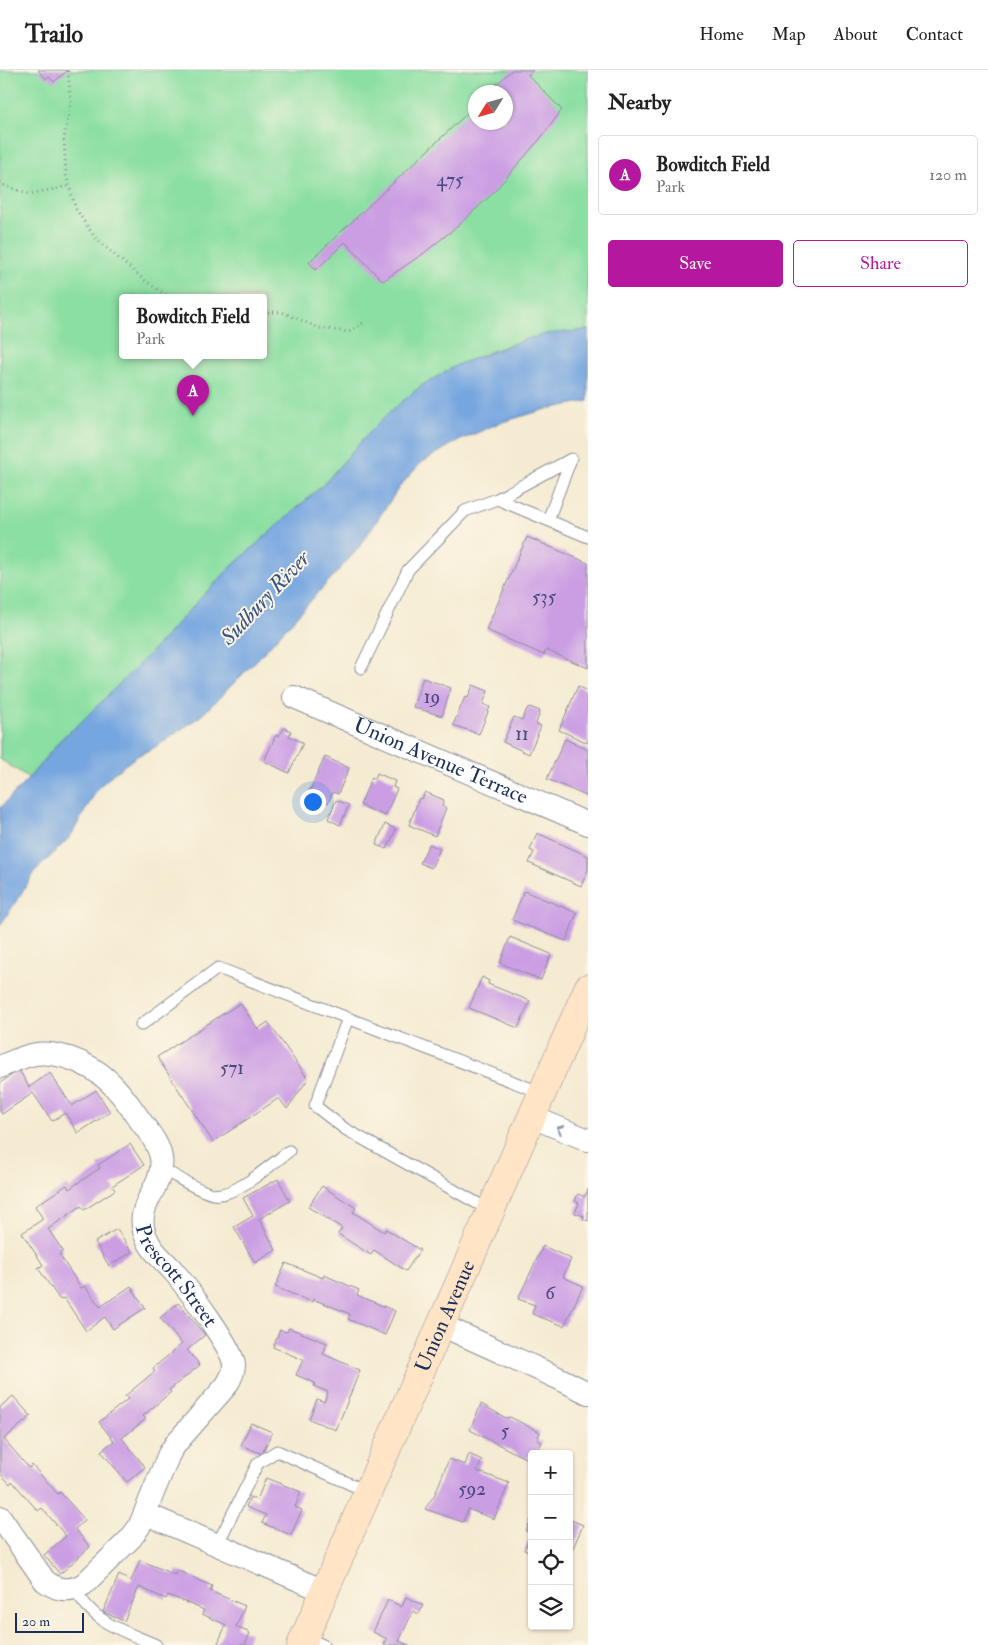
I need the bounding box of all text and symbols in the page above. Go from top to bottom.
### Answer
text: Trailo [25,19,83,50]
text: Home [699,23,744,46]
text: Map [772,23,806,46]
text: About [834,23,878,46]
text: Contact [906,23,963,46]
north arrow [468,85,513,130]
text: Nearby [608,89,671,116]
text: Bowditch Field [656,153,770,177]
text: A [620,165,630,185]
text: 120 m [929,165,967,185]
house number: 475 [437,168,464,192]
text: Park [656,177,685,197]
button: Save [608,240,783,287]
button: Share [793,240,968,287]
popup [119,294,267,359]
text: Bowditch Field [136,305,250,329]
text: Park [136,329,165,349]
pin: A [177,375,209,416]
water label: Sudbury River [213,544,317,652]
house number: 535 [532,585,557,609]
house number: 19 [424,685,440,709]
street label: Union Avenue Terrace [350,711,532,810]
house number: 11 [515,722,529,746]
your location [300,789,326,815]
house number: 571 [220,1056,244,1080]
one-way arrow [556,1125,565,1135]
street label: Prescott Street [129,1221,224,1332]
street label: Union Avenue [408,1256,481,1376]
house number: 6 [545,1281,556,1305]
house number: 5 [501,1419,510,1443]
map controls [528,1450,573,1630]
button: + [528,1450,573,1495]
house number: 592 [458,1477,486,1501]
button: − [528,1495,573,1540]
button: locate [528,1540,573,1585]
button: layers [528,1585,573,1630]
scale bar [15,1610,84,1633]
text: 20 m [22,1613,50,1630]

